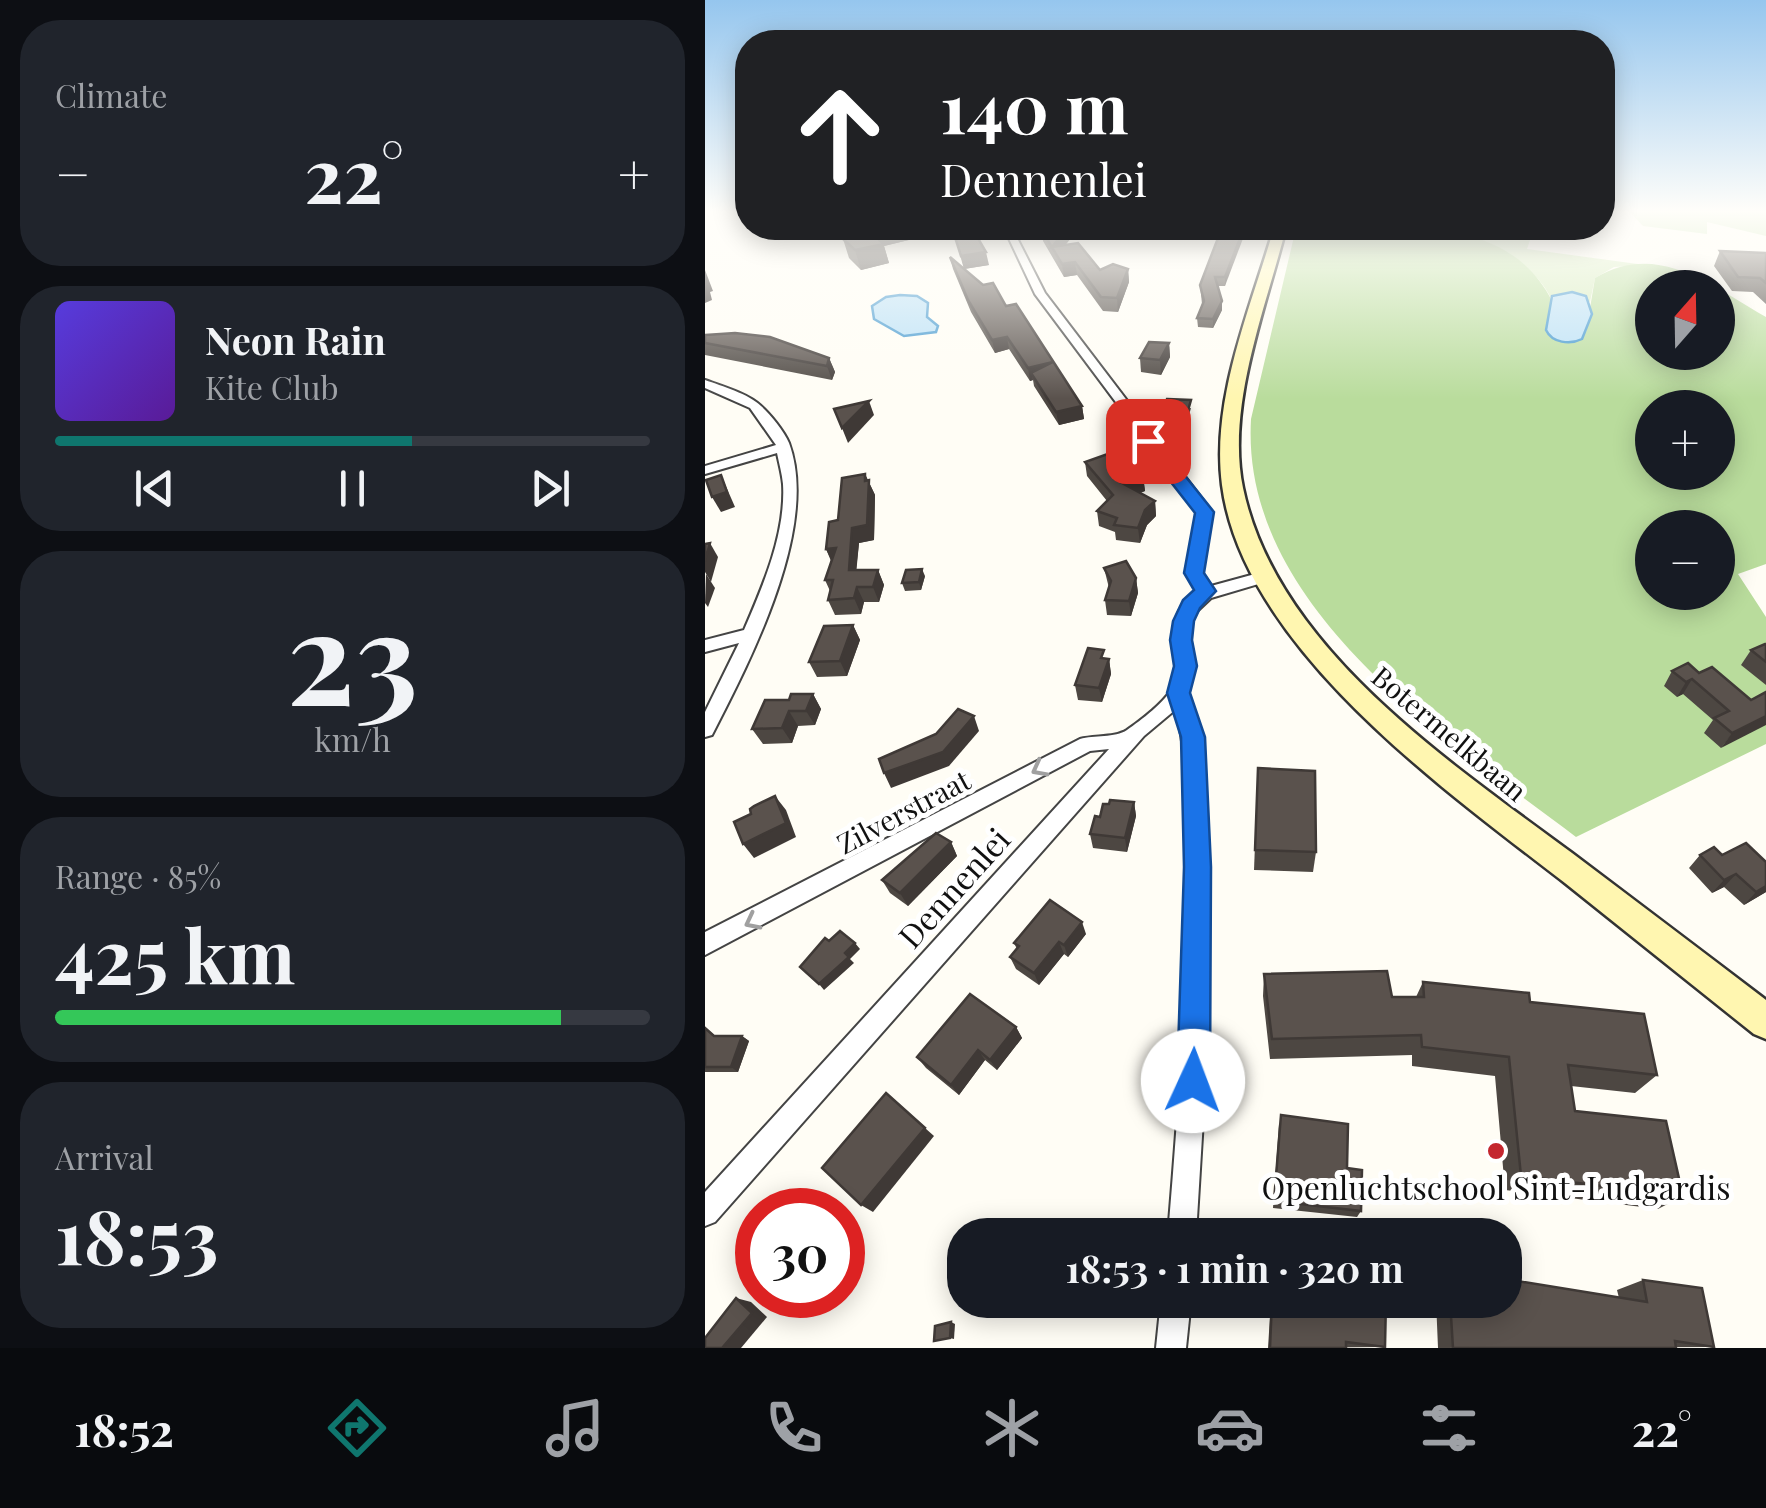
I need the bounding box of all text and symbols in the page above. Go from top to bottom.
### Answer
text: 140 m [940,58,1129,152]
icon: ahead [775,70,905,200]
text: Climate [55,73,167,116]
text: 22° [304,122,404,222]
text: − [55,135,91,209]
text: + [618,135,650,209]
text: Dennenlei [940,148,1147,208]
north arrow [1635,270,1735,370]
map controls [1635,270,1735,610]
text: Neon Rain [205,314,386,365]
text: Kite Club [205,365,339,408]
button: + [1635,390,1735,490]
pin [1106,399,1191,484]
icon: arrive [1121,414,1176,469]
icon: previous [127,461,182,516]
icon: pause [325,461,380,516]
icon: next [523,461,578,516]
button: − [1635,510,1735,610]
text: 23 [287,565,418,739]
street label: Botermelkbaan [1365,657,1535,809]
text: km/h [314,717,391,760]
one-way arrow [1032,757,1050,776]
street label: Zilverstraat [830,760,977,862]
street label: Dennenlei [888,818,1018,956]
text: Range · 85% [55,854,221,897]
text: 425 km [55,903,295,1003]
one-way arrow [745,909,763,929]
position arrow [1141,1029,1245,1133]
text: Arrival [55,1135,154,1178]
marker: Openluchtschool Sint-Ludgardis [1485,1140,1507,1162]
place label: Openluchtschool Sint-Ludgardis [1261,1165,1731,1208]
text: 18:53 [55,1184,219,1284]
speed limit sign: 30 [735,1188,865,1318]
text: 18:53 · 1 min · 320 m [1065,1242,1404,1293]
icon: directions [322,1393,392,1463]
icon: music [540,1393,610,1463]
icon: phone [759,1393,829,1463]
icon: climate [977,1393,1047,1463]
icon: car [1195,1393,1265,1463]
icon: filters [1414,1393,1484,1463]
text: 18:52 [74,1398,174,1458]
text: 22° [1632,1398,1692,1458]

